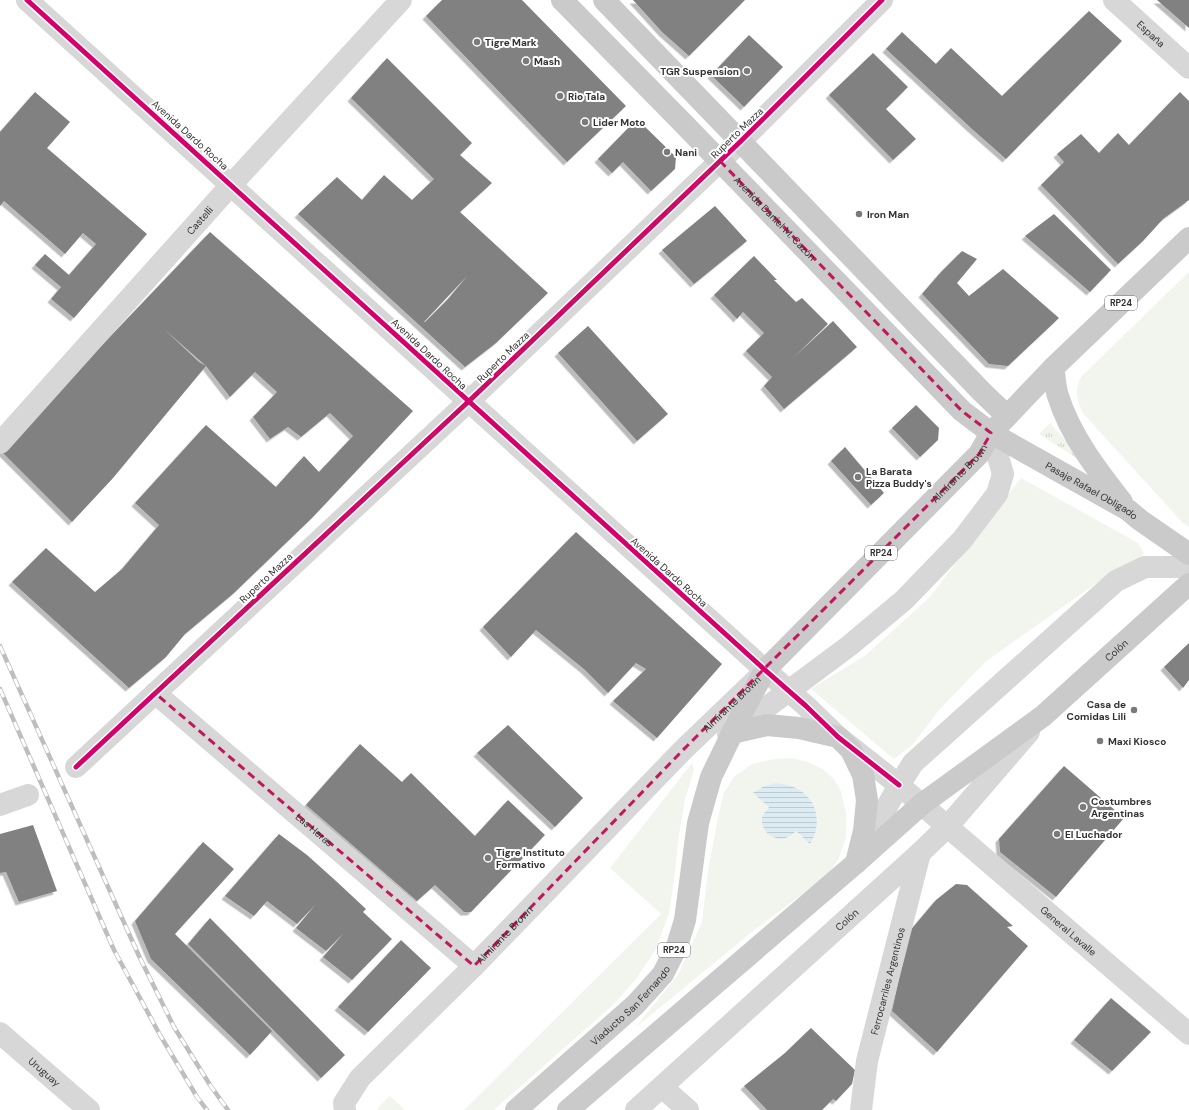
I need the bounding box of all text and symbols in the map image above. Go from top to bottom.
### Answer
street label: España [1134,17,1168,50]
place label: Tigre Mark [485,36,537,49]
marker: Tigre Mark [472,37,482,47]
place label: Mash [534,55,560,68]
marker: Mash [521,56,531,66]
place label: TGR Suspension [660,65,739,78]
marker: TGR Suspension [742,66,752,76]
place label: Rio Tala [568,90,605,103]
marker: Rio Tala [555,91,565,101]
street label: Avenida Dardo Rocha [149,97,231,173]
street label: Ruperto Mazza [708,105,766,161]
place label: Lider Moto [593,116,645,129]
marker: Lider Moto [580,117,590,127]
place label: Nani [675,146,697,159]
marker: Nani [662,147,672,157]
street label: Avenida Daniel M. Cazón [731,173,819,263]
street label: Castelli [183,203,216,237]
place label: Iron Man [867,208,909,221]
marker: Iron Man [854,209,864,219]
road number: RP24 [1105,296,1137,310]
street label: Avenida Dardo Rocha [389,316,469,392]
street label: Ruperto Mazza [474,329,532,385]
street label: Almirante Brown [928,442,990,505]
street label: Pasaje Rafael Obligado [1043,459,1141,522]
place label: La Barata Pizza Buddy's [866,465,932,490]
marker: La Barata Pizza Buddy's [853,472,863,482]
street label: Avenida Dardo Rocha [628,534,710,610]
road number: RP24 [865,546,897,560]
street label: Ruperto Mazza [237,550,295,606]
street label: Colón [1102,636,1131,664]
street label: Almirante Brown [699,673,763,735]
place label: Casa de Comidas Lili [1067,698,1126,723]
marker: Casa de Comidas Lili [1129,705,1139,715]
place label: Maxi Kiosco [1108,735,1166,748]
marker: Maxi Kiosco [1095,736,1105,746]
place label: Costumbres Argentinas [1091,795,1151,820]
marker: Costumbres Argentinas [1078,802,1088,812]
street label: Las Heras [293,810,336,849]
place label: El Luchador [1065,828,1122,841]
marker: El Luchador [1052,829,1062,839]
place label: Tigre Instituto Formativo [496,846,565,871]
marker: Tigre Instituto Formativo [483,853,493,863]
street label: Almirante Brown [473,903,535,967]
street label: General Lavalle [1038,903,1100,959]
street label: Colón [832,905,861,933]
street label: Ferrocarriles Argentinos [867,926,907,1036]
road number: RP24 [658,943,690,957]
street label: Viaducto San Fernando [587,963,673,1048]
street label: Uruguay [26,1054,64,1089]

